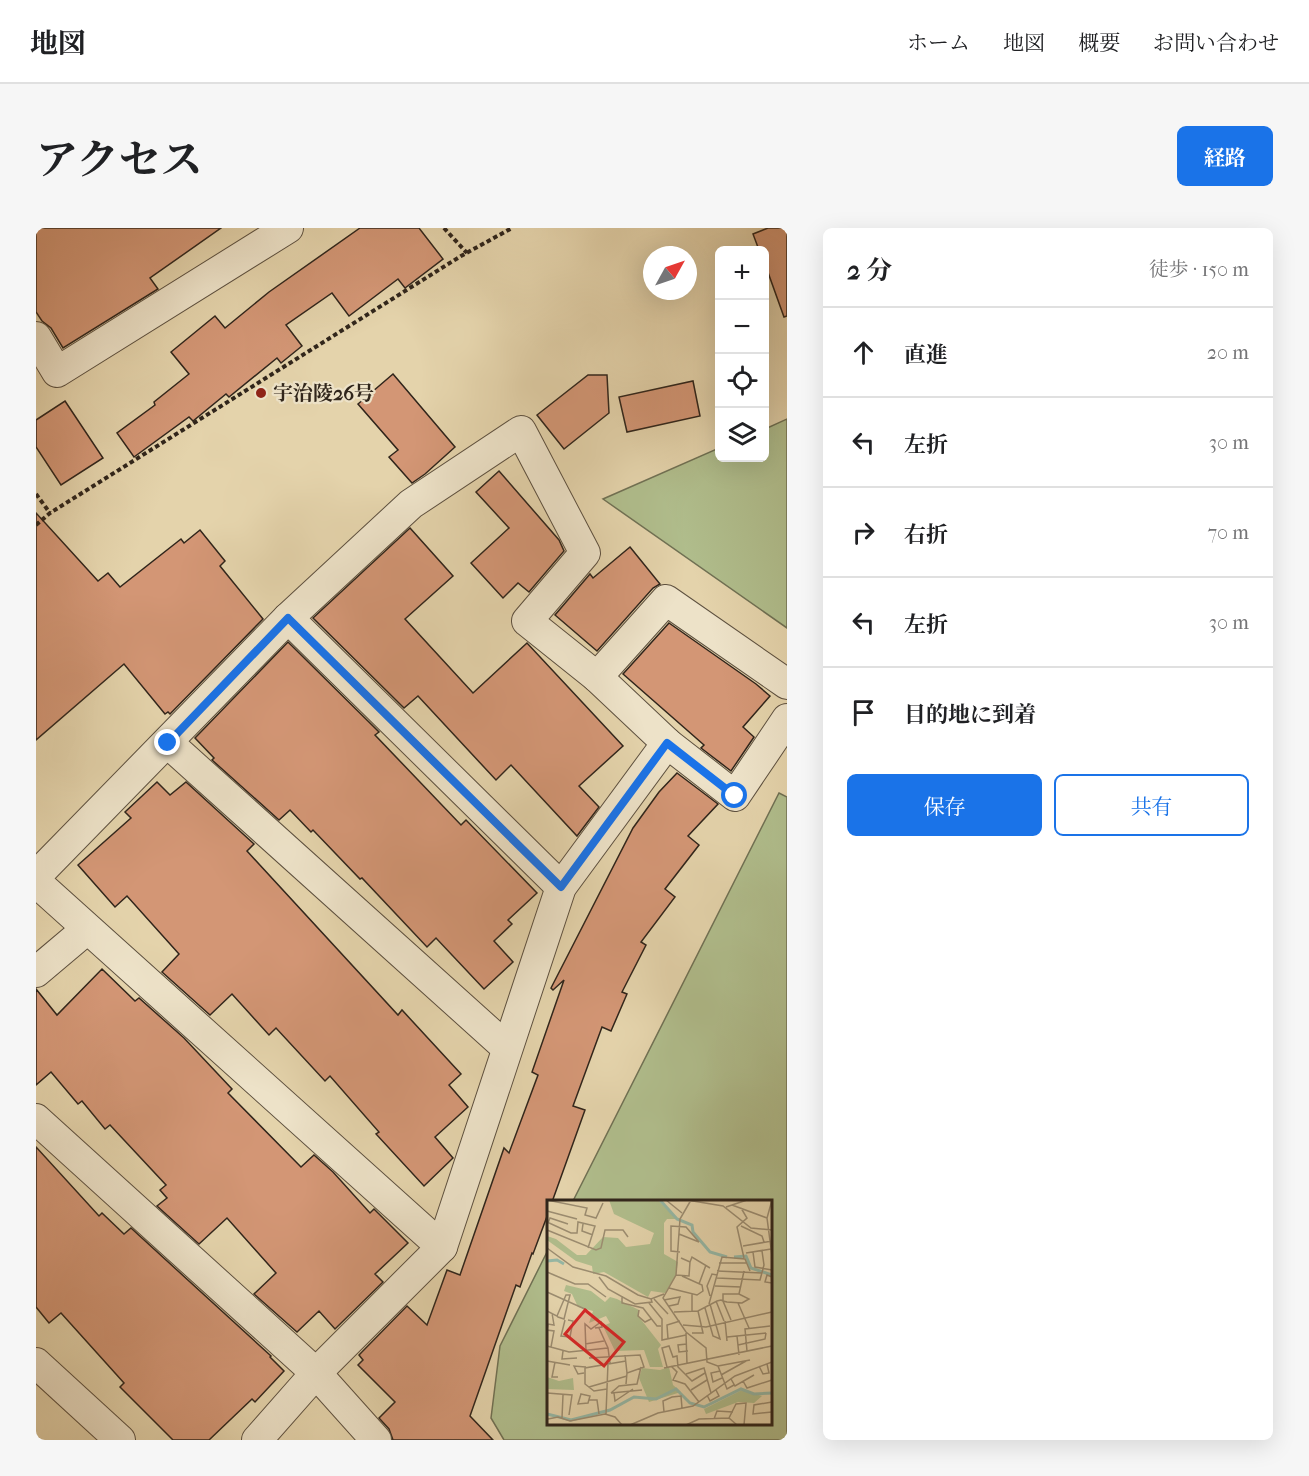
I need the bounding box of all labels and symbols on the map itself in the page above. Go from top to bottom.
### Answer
north arrow [643,246,697,300]
place label: 宇治陵26号 [273,382,374,405]
marker: 宇治陵26号 [254,386,268,400]
route end [154,729,180,755]
route start [721,782,747,808]
inset map [547,1200,772,1425]

